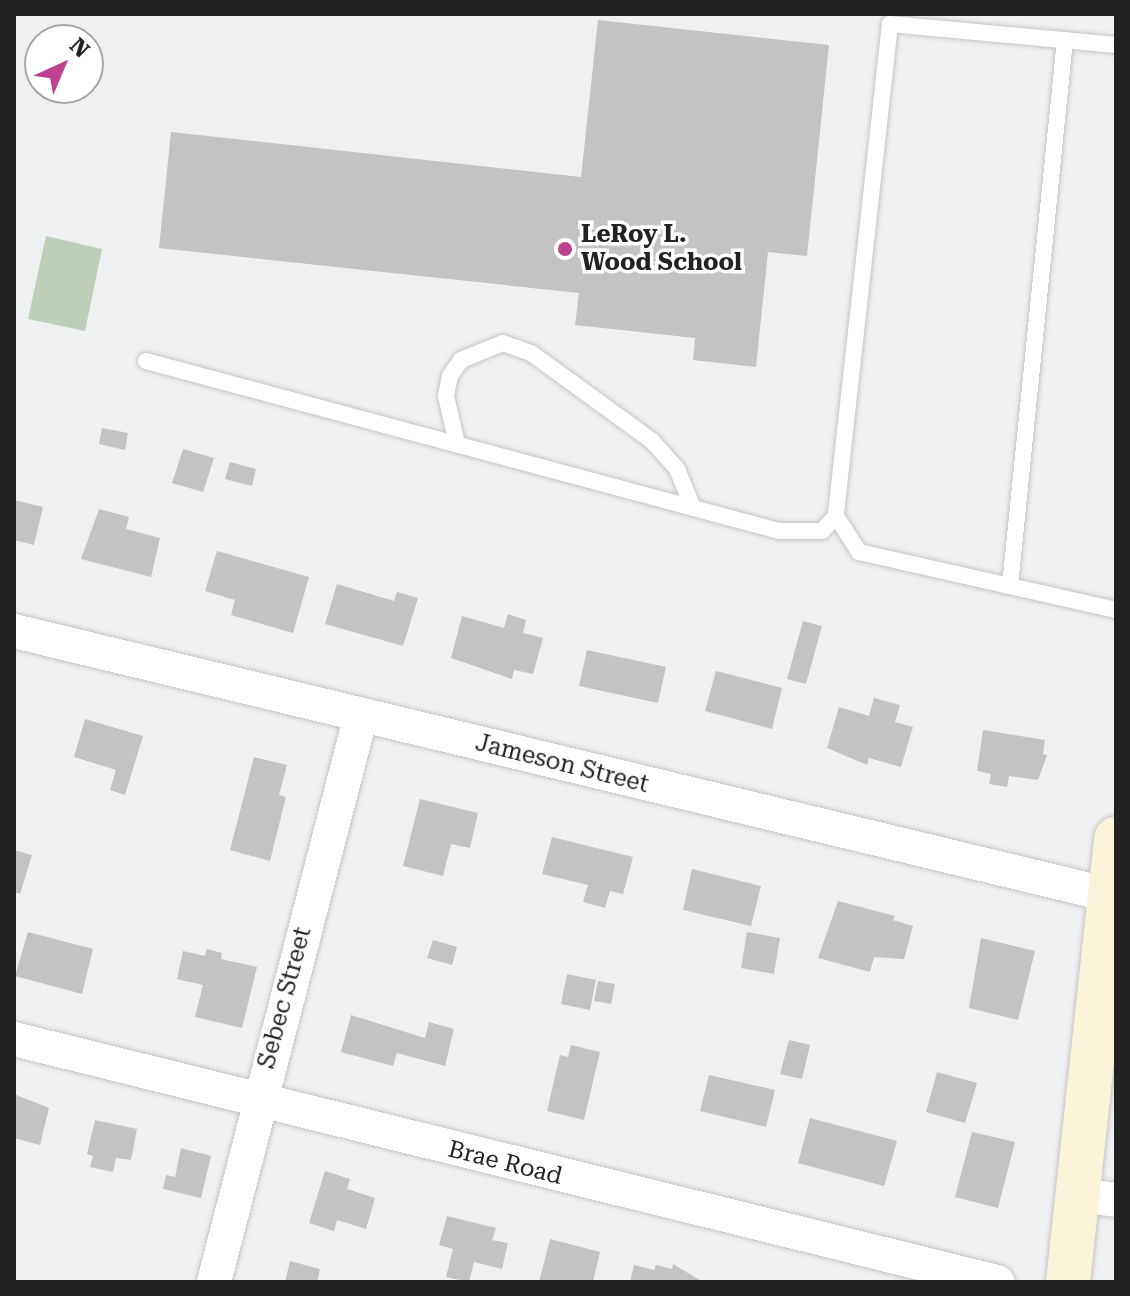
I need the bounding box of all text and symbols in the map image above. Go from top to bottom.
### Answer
north arrow [24,24,104,104]
text: N [65,33,94,63]
place label: LeRoy L. Wood School [581,221,742,277]
marker: LeRoy L. Wood School [556,240,574,258]
street label: Jameson Street [472,729,652,799]
street label: Sebec Street [252,924,318,1072]
street label: Brae Road [445,1135,565,1191]

